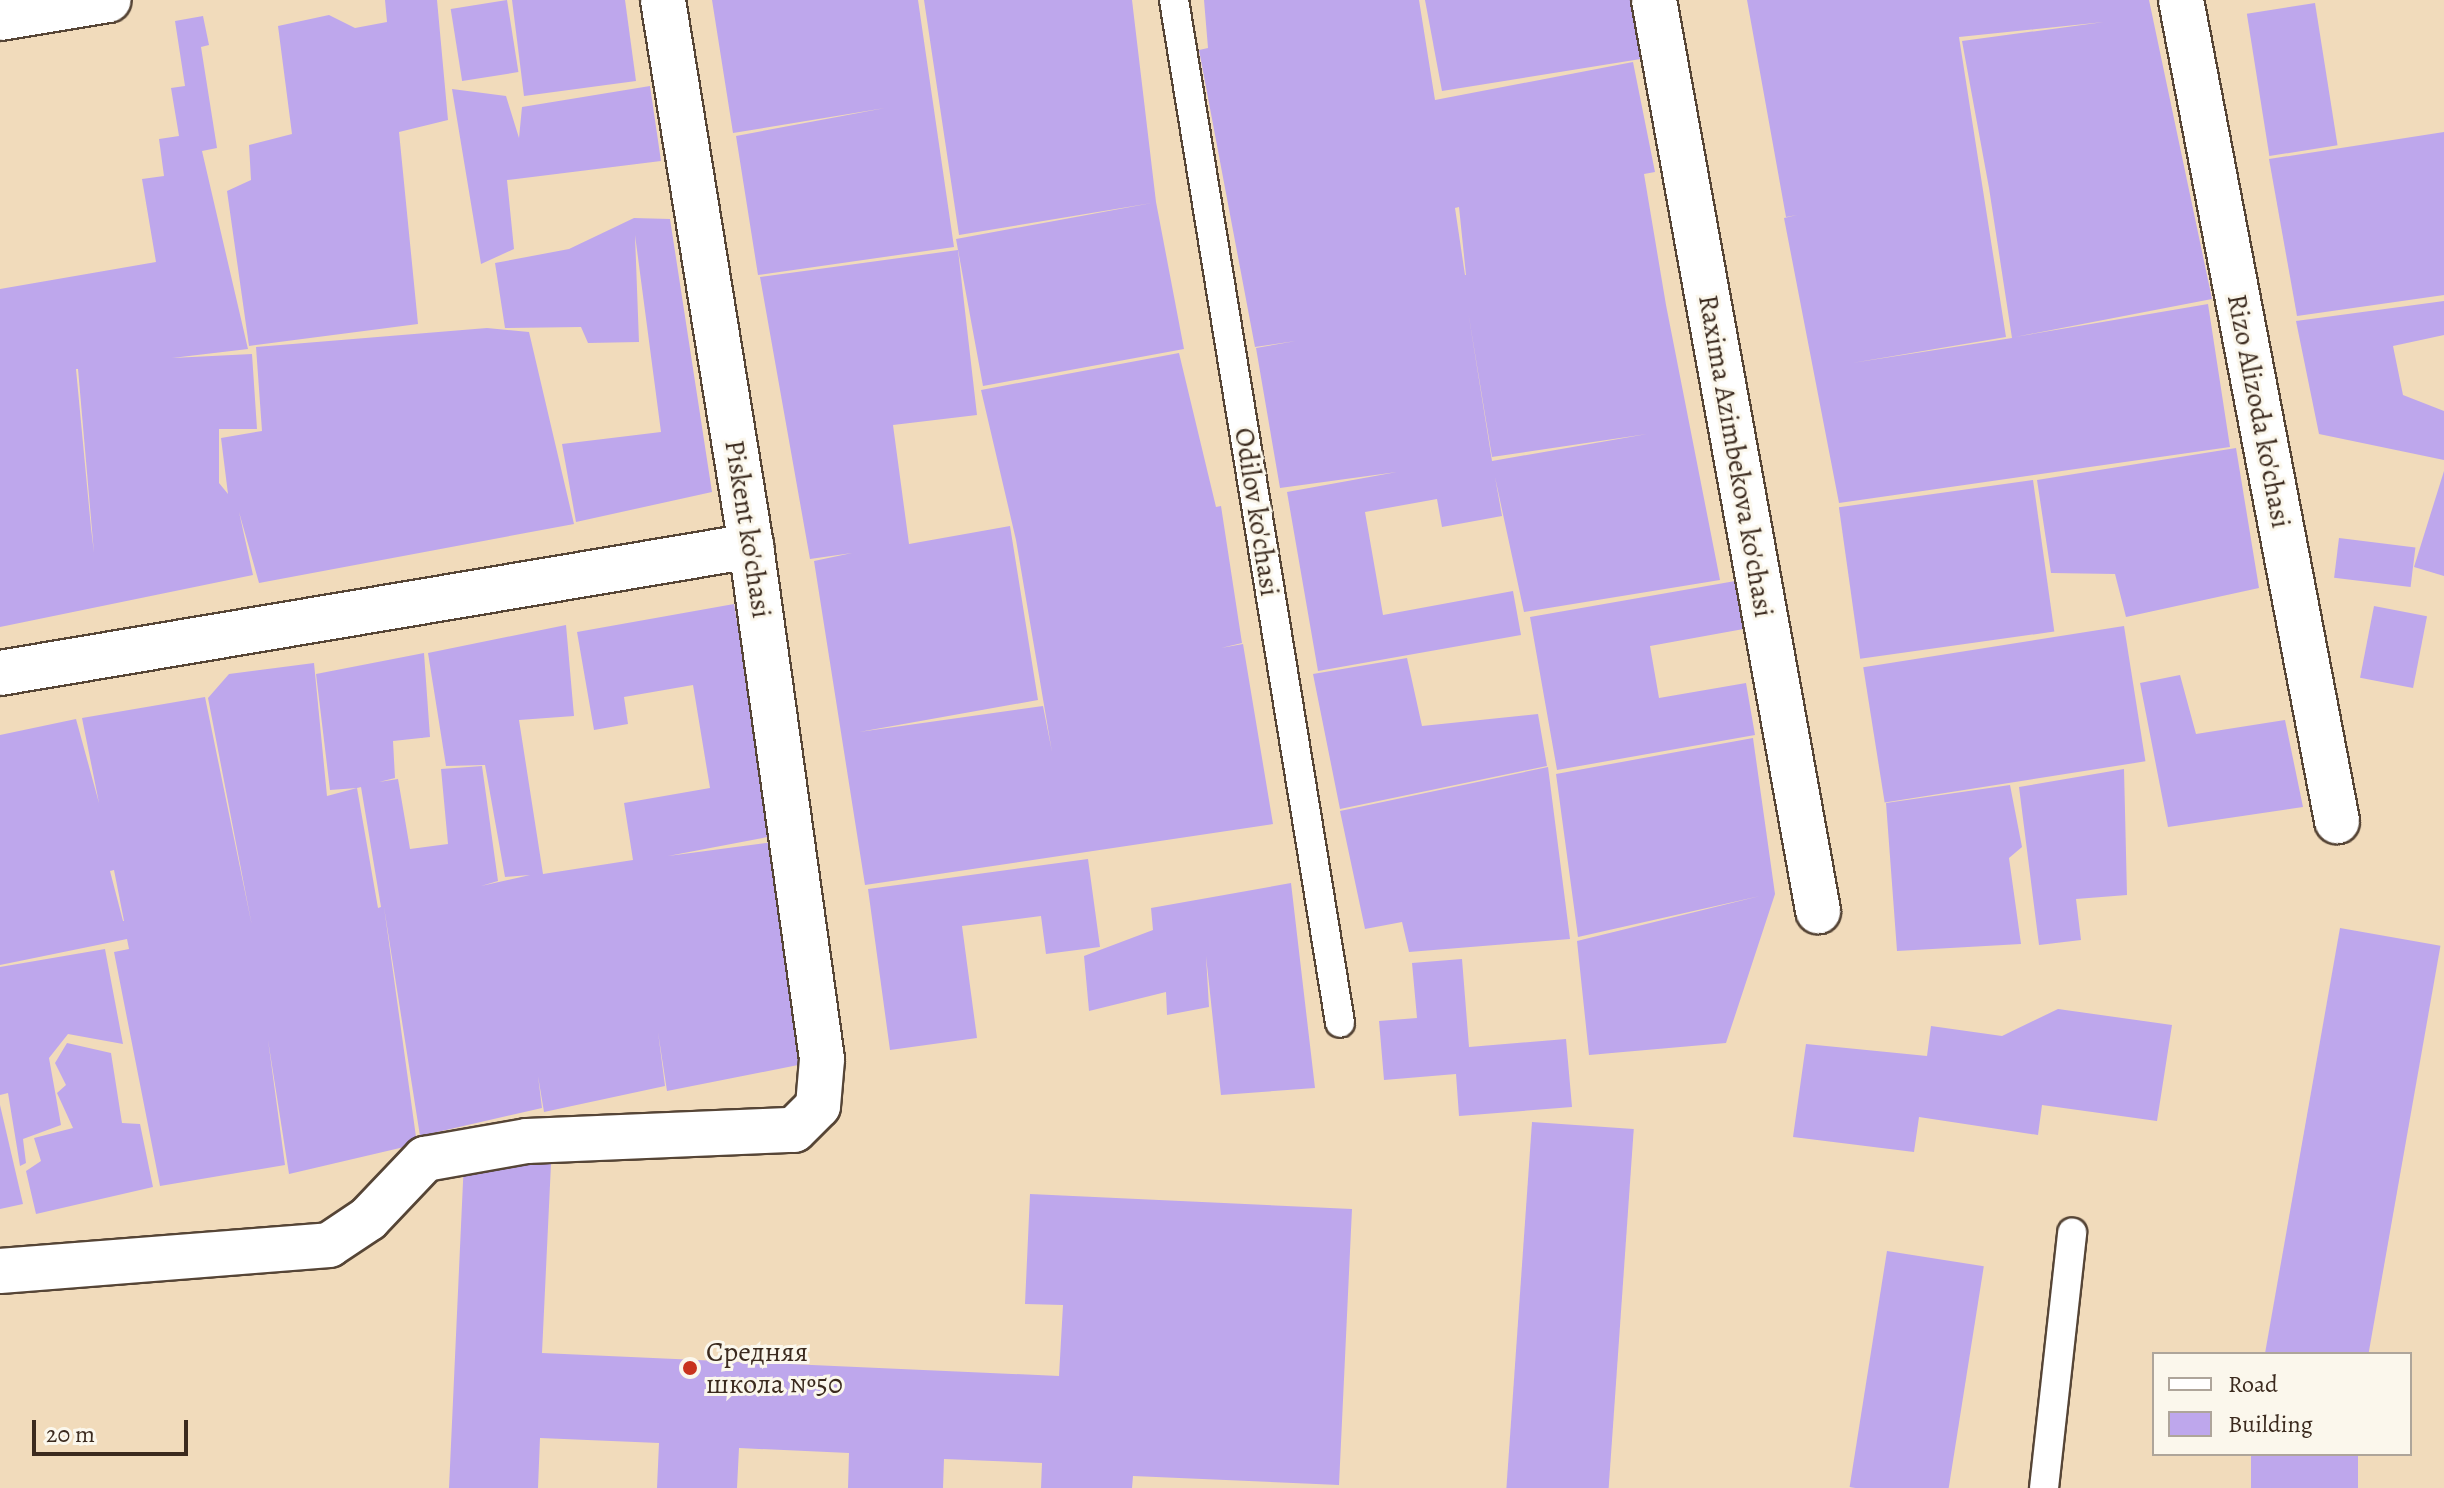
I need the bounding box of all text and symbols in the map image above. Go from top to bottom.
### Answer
street label: Rizo Alizoda ko'chasi [2220,291,2298,531]
street label: Raxima Azimbekova ko'chasi [1691,292,1781,620]
street label: Odilov ko'chasi [1227,425,1287,599]
street label: Piskent ko'chasi [717,438,779,620]
place label: Средняя школа №50 [706,1335,843,1401]
legend [2152,1352,2412,1456]
marker: Средняя школа №50 [681,1359,699,1377]
text: Road [2228,1368,2278,1400]
scale bar [36,1404,192,1454]
text: Building [2228,1408,2313,1440]
text: 20 m [46,1418,95,1450]

